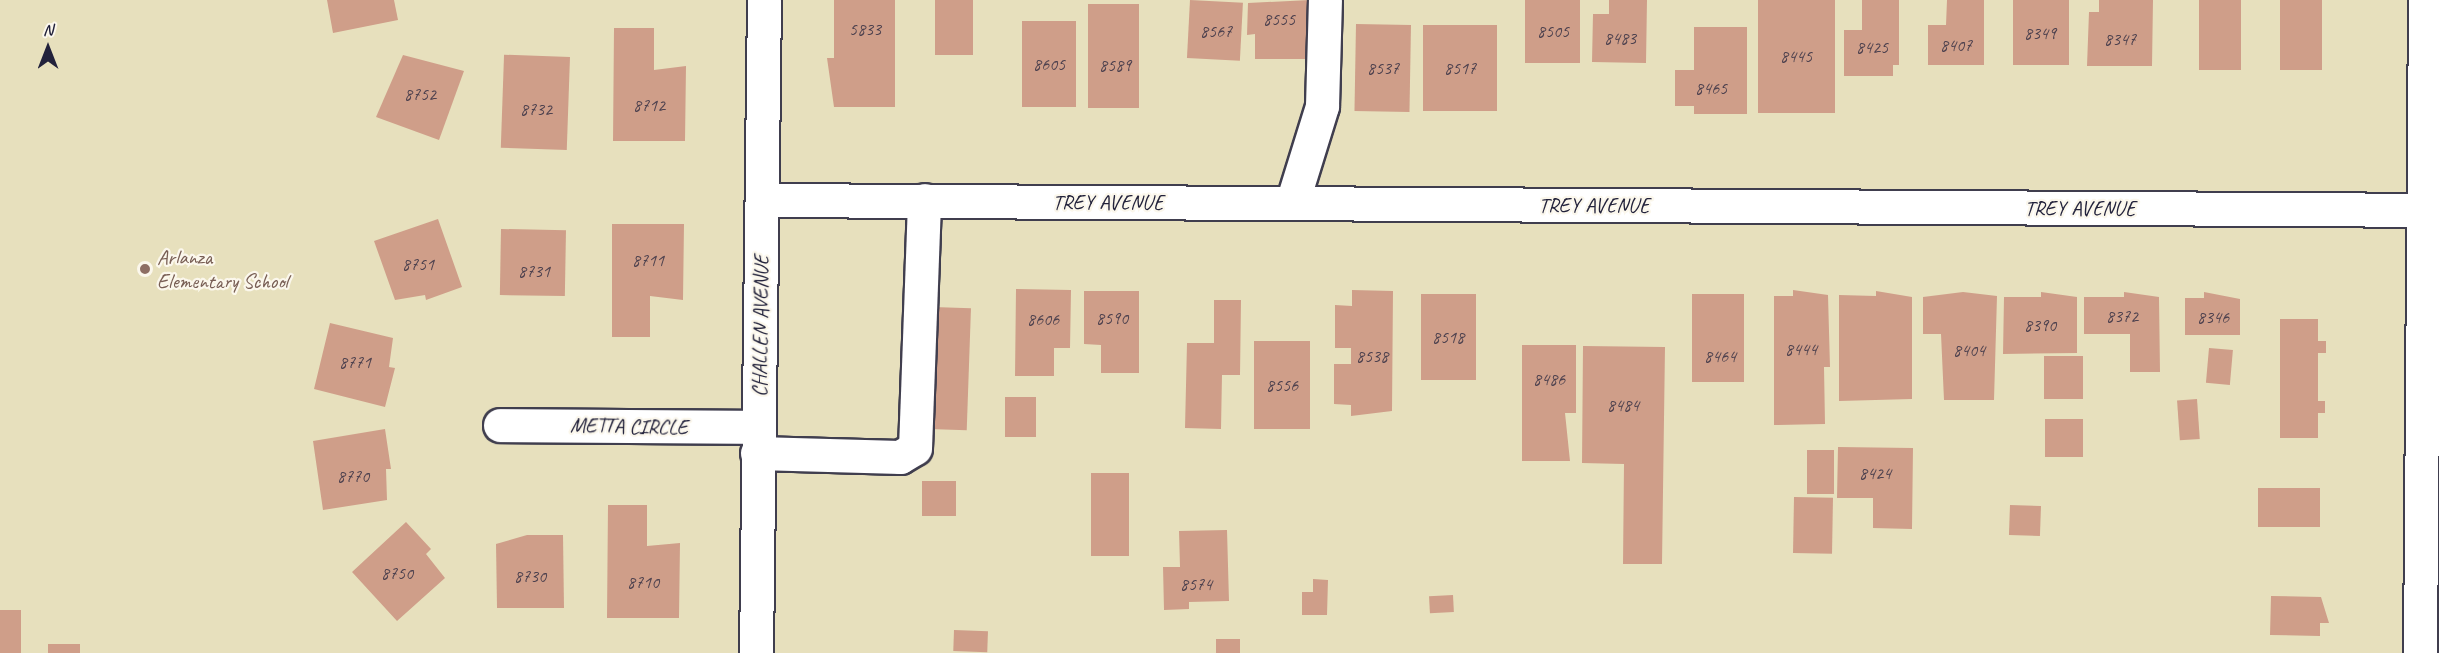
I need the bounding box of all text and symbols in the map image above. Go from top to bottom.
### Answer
house number: 8555 [1263,8,1295,30]
north arrow [18,18,78,78]
house number: 5833 [849,18,881,40]
text: N [43,20,53,40]
house number: 8567 [1200,20,1232,42]
house number: 8505 [1537,20,1569,42]
house number: 8349 [2024,22,2056,44]
house number: 8483 [1604,27,1636,49]
house number: 8347 [2104,28,2136,50]
house number: 8407 [1940,34,1972,56]
house number: 8425 [1856,36,1888,58]
house number: 8445 [1780,45,1812,67]
house number: 8605 [1033,53,1065,75]
house number: 8589 [1099,54,1131,76]
house number: 8537 [1367,57,1399,79]
house number: 8517 [1444,57,1476,79]
house number: 8465 [1695,77,1727,99]
house number: 8752 [404,83,436,105]
house number: 8712 [633,94,665,116]
house number: 8732 [520,98,552,120]
street label: TREY AVENUE [1053,189,1163,215]
street label: TREY AVENUE [1539,192,1649,218]
street label: TREY AVENUE [2025,195,2135,221]
place label: Arlanza Elementary School [157,244,288,294]
house number: 8711 [632,249,664,271]
house number: 8751 [402,253,434,275]
street label: CHALLEN AVENUE [746,255,774,397]
house number: 8731 [518,260,550,282]
marker: Arlanza Elementary School [138,262,152,276]
house number: 8372 [2106,305,2138,327]
house number: 8346 [2197,306,2229,328]
house number: 8590 [1096,307,1128,329]
house number: 8606 [1027,308,1059,330]
house number: 8390 [2024,314,2056,336]
house number: 8518 [1432,326,1464,348]
house number: 8444 [1785,338,1817,360]
house number: 8404 [1953,339,1985,361]
house number: 8538 [1356,345,1388,367]
house number: 8464 [1704,345,1736,367]
house number: 8771 [339,351,371,373]
house number: 8486 [1533,368,1565,390]
house number: 8556 [1266,374,1298,396]
house number: 8484 [1607,394,1639,416]
street label: METTA CIRCLE [570,412,688,440]
house number: 8424 [1859,462,1891,484]
house number: 8770 [337,465,369,487]
house number: 8750 [381,562,413,584]
house number: 8730 [514,565,546,587]
house number: 8710 [627,571,659,593]
house number: 8574 [1180,573,1212,595]

